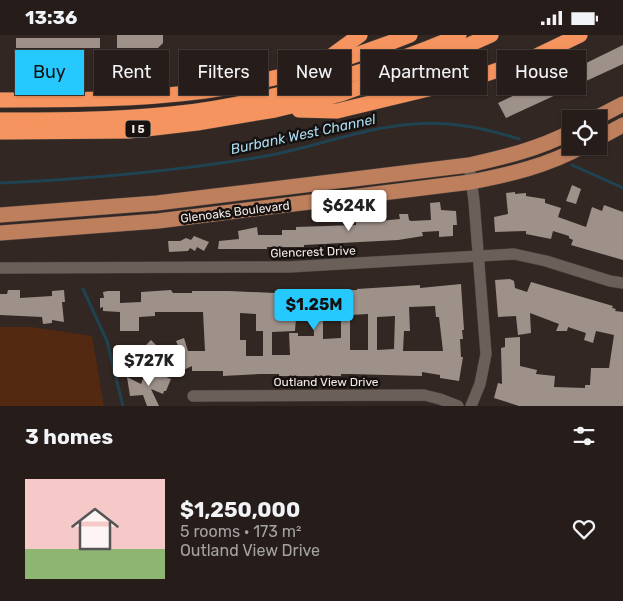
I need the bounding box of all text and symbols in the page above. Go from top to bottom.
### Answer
text: 13:36 [25,6,77,29]
chip: Buy [15,50,84,95]
chip: Rent [94,50,169,95]
chip: Filters [179,50,268,95]
chip: New [278,50,351,95]
chip: Apartment [361,50,487,95]
chip: House [497,50,586,95]
map controls [562,110,607,155]
button: locate [562,110,607,155]
water label: Burbank West Channel [229,111,378,158]
road number: I 5 [126,121,150,137]
pin: $624K [314,189,384,232]
text: $624K [323,196,375,215]
street label: Glenoaks Boulevard [180,198,290,226]
street label: Glencrest Drive [270,244,356,260]
pin: $1.25M [273,289,355,331]
text: $1.25M [285,295,343,314]
pin: $727K [114,345,184,387]
text: $727K [124,351,174,370]
street label: Outland View Drive [273,375,379,389]
icon: filters [570,422,598,450]
text: 3 homes [25,424,113,449]
text: $1,250,000 [180,497,300,522]
icon: home [65,499,125,559]
icon: heart [570,515,598,543]
text: 5 rooms · 173 m² [180,522,302,541]
text: Outland View Drive [180,541,320,560]

